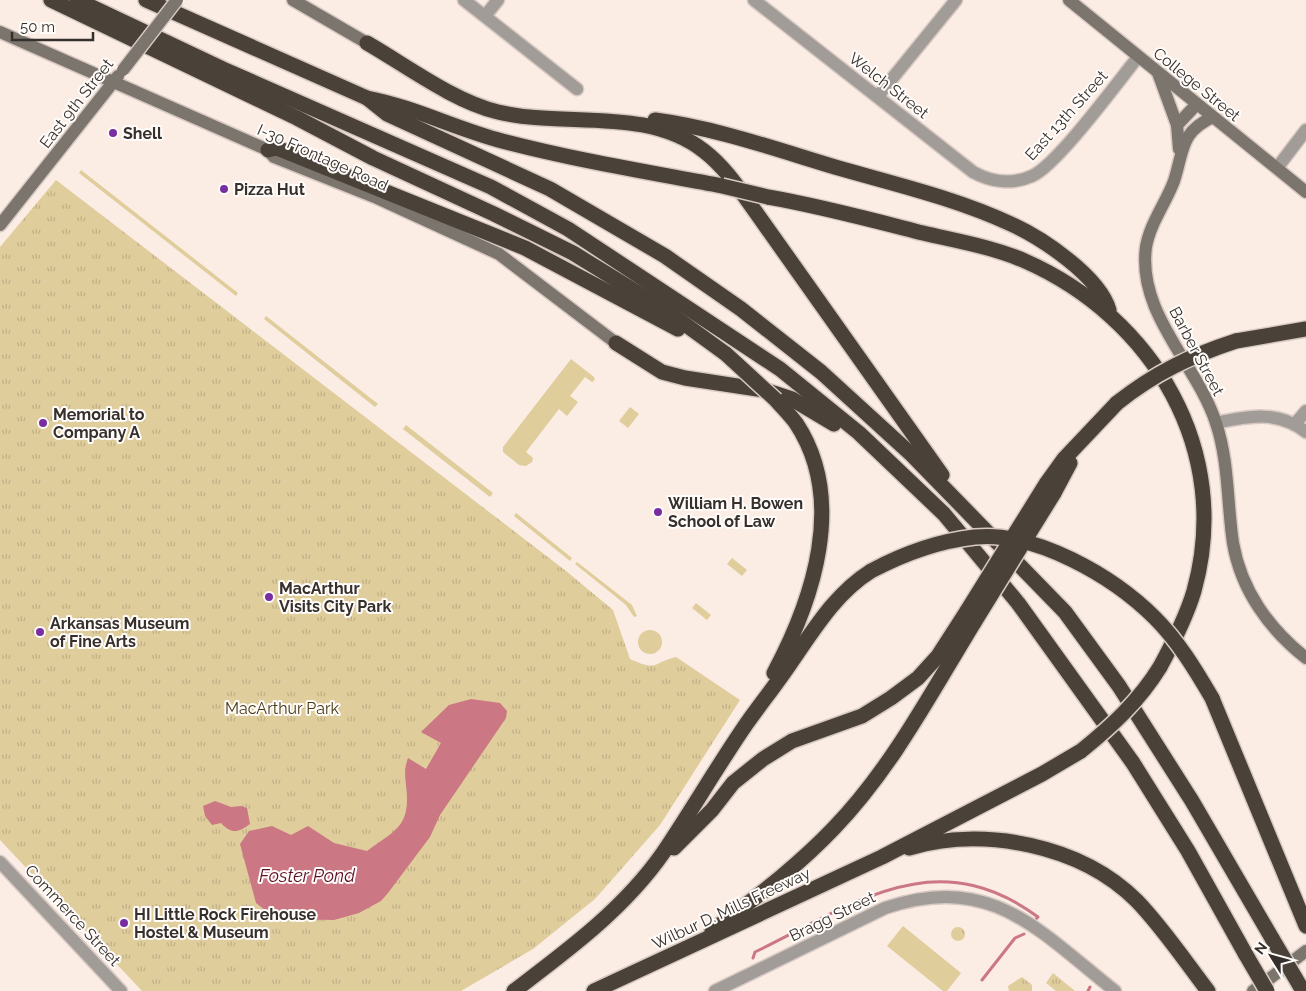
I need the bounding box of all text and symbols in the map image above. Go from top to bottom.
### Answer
scale bar [12,10,94,42]
text: 50 m [20,18,55,36]
street label: College Street [1149,44,1244,126]
street label: Welch Street [845,48,933,123]
street label: East 9th Street [36,54,118,152]
street label: East 13th Street [1021,66,1112,164]
street label: I-30 Frontage Road [254,120,391,195]
place label: Shell [123,124,163,143]
marker: Shell [107,127,119,139]
place label: Pizza Hut [234,180,305,199]
marker: Pizza Hut [218,183,230,195]
street label: Barber Street [1165,304,1228,399]
place label: Memorial to Company A [53,405,145,442]
marker: Memorial to Company A [37,417,49,429]
place label: William H. Bowen School of Law [668,494,803,531]
marker: William H. Bowen School of Law [652,506,664,518]
place label: MacArthur Visits City Park [279,579,391,616]
marker: MacArthur Visits City Park [263,591,275,603]
place label: Arkansas Museum of Fine Arts [50,614,189,651]
marker: Arkansas Museum of Fine Arts [34,626,46,638]
park label: MacArthur Park [225,699,340,718]
street label: Commerce Street [21,861,125,970]
street label: Wilbur D. Mills Freeway [649,863,814,953]
water label: Foster Pond [259,865,356,886]
street label: Bragg Street [786,887,879,945]
place label: HI Little Rock Firehouse Hostel & Museum [134,905,316,942]
marker: HI Little Rock Firehouse Hostel & Museum [118,917,130,929]
north arrow [1246,931,1296,981]
text: N [1251,939,1270,957]

